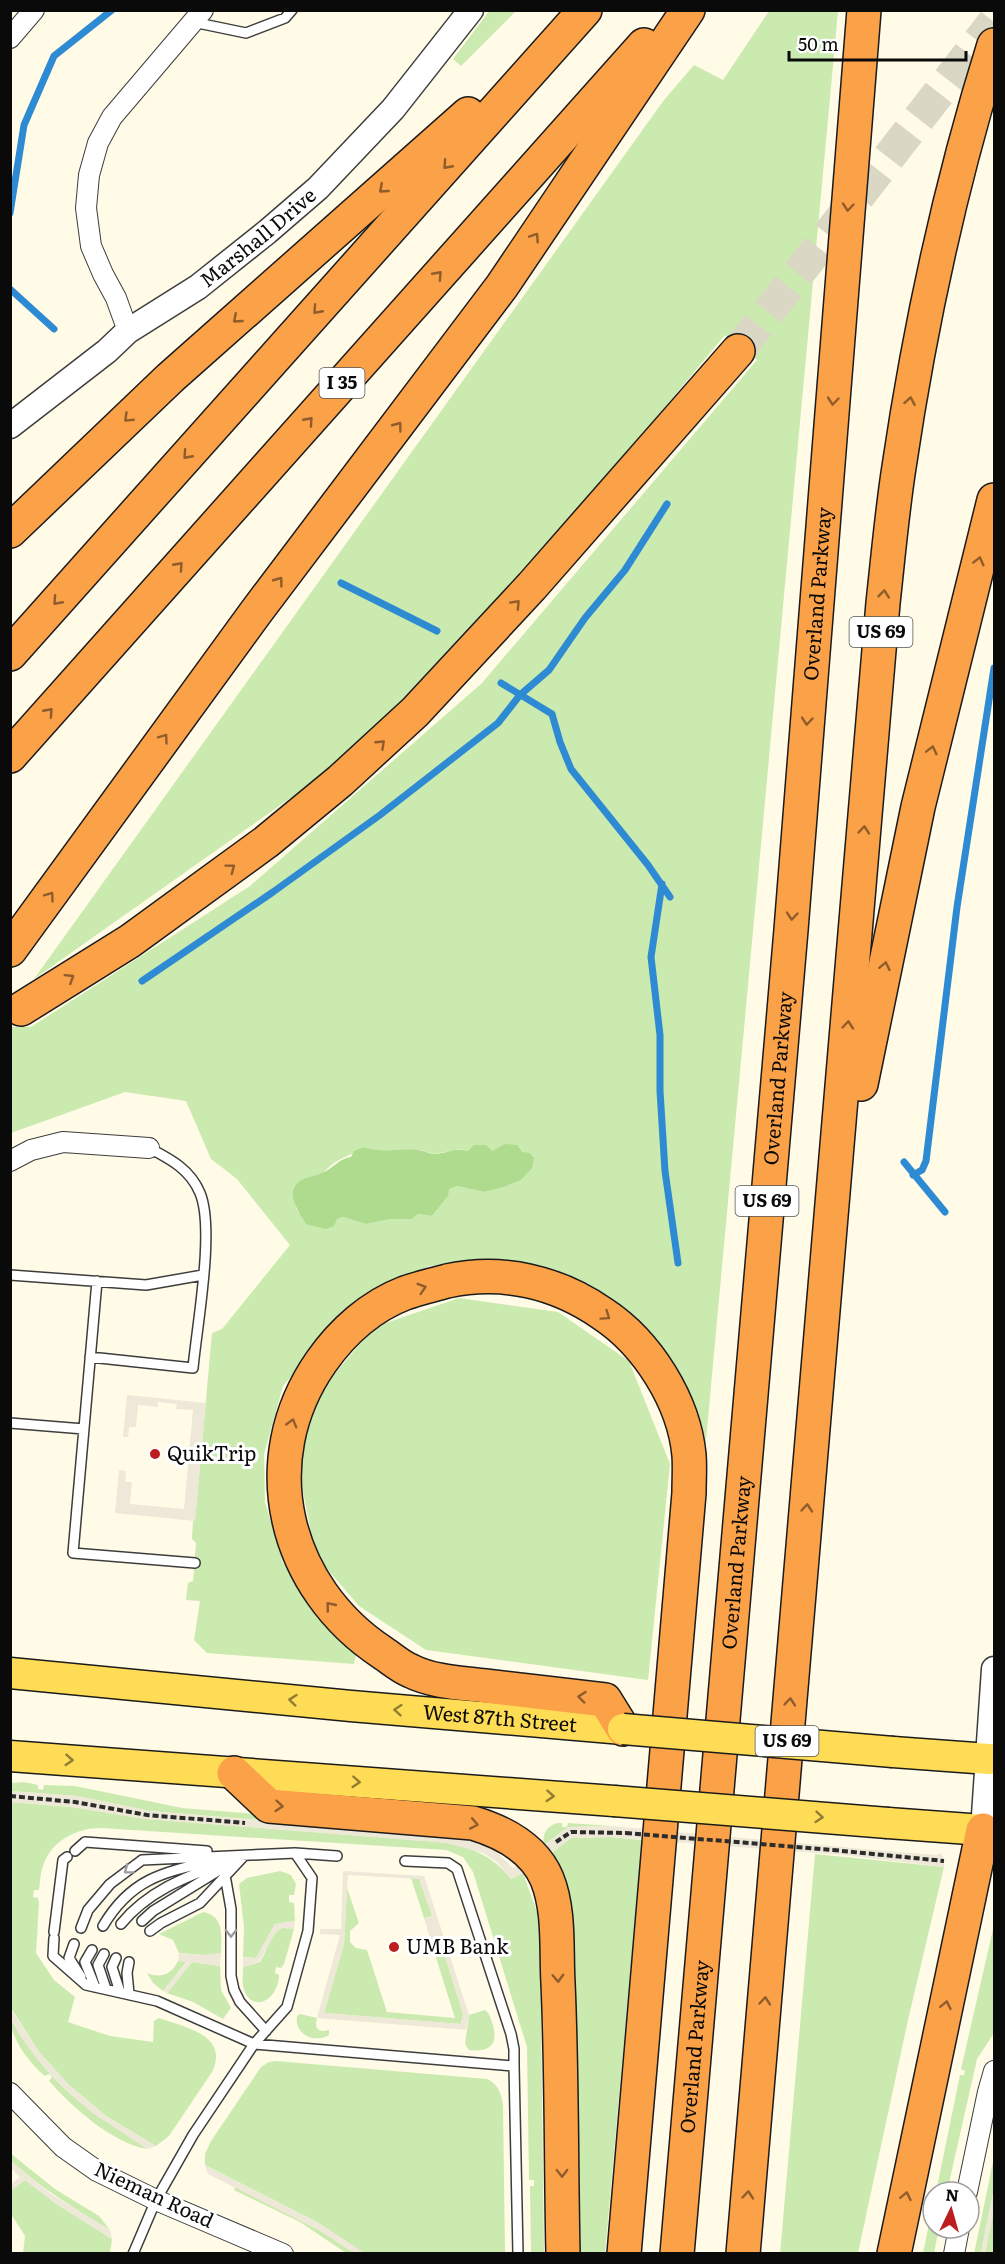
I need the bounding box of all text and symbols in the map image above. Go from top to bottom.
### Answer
scale bar [789,24,966,62]
text: 50 m [798,30,839,57]
one-way arrow [443,158,454,168]
street label: Marshall Drive [192,179,322,293]
one-way arrow [379,182,390,193]
one-way arrow [842,202,855,211]
one-way arrow [527,233,538,244]
one-way arrow [431,271,442,282]
one-way arrow [313,303,324,314]
one-way arrow [233,312,244,323]
road number: I 35 [320,368,364,398]
one-way arrow [903,396,916,406]
one-way arrow [827,397,840,406]
one-way arrow [124,411,135,422]
one-way arrow [302,417,313,428]
one-way arrow [390,421,401,432]
one-way arrow [183,448,194,459]
street label: Overland Parkway [794,505,838,682]
one-way arrow [972,556,985,566]
one-way arrow [172,563,183,573]
one-way arrow [272,576,283,587]
one-way arrow [877,590,890,599]
one-way arrow [53,594,64,605]
one-way arrow [509,600,520,610]
road number: US 69 [850,617,912,647]
one-way arrow [42,708,53,719]
one-way arrow [801,717,814,726]
one-way arrow [157,734,168,745]
one-way arrow [374,740,384,751]
one-way arrow [925,746,938,756]
one-way arrow [857,826,870,835]
one-way arrow [224,865,235,876]
one-way arrow [43,892,54,903]
one-way arrow [786,911,799,920]
one-way arrow [878,962,891,972]
one-way arrow [64,974,74,986]
street label: Overland Parkway [754,990,799,1166]
one-way arrow [841,1020,854,1029]
road number: US 69 [736,1186,798,1216]
one-way arrow [416,1283,427,1295]
one-way arrow [600,1309,611,1320]
one-way arrow [285,1418,297,1428]
place label: QuikTrip [167,1437,256,1467]
marker: QuikTrip [148,1447,162,1461]
street label: Overland Parkway [712,1474,757,1650]
one-way arrow [800,1503,813,1512]
one-way arrow [326,1602,337,1613]
one-way arrow [577,1691,586,1704]
one-way arrow [289,1694,298,1707]
street label: West 87th Street [422,1695,578,1738]
one-way arrow [784,1697,797,1706]
one-way arrow [393,1704,402,1717]
road number: US 69 [756,1726,818,1756]
one-way arrow [64,1753,73,1766]
one-way arrow [351,1775,360,1788]
one-way arrow [546,1790,555,1803]
one-way arrow [275,1800,284,1813]
one-way arrow [814,1811,823,1824]
one-way arrow [468,1817,478,1830]
one-way arrow [123,1863,134,1874]
one-way arrow [225,1929,237,1938]
place label: UMB Bank [406,1930,509,1960]
marker: UMB Bank [387,1940,401,1954]
street label: Overland Parkway [670,1958,715,2135]
one-way arrow [551,1973,564,1982]
one-way arrow [758,1996,771,2005]
one-way arrow [939,2001,952,2011]
street label: Nieman Road [90,2152,219,2234]
one-way arrow [555,2168,568,2177]
north arrow [921,2180,981,2240]
text: N [945,2182,960,2207]
one-way arrow [741,2191,754,2200]
one-way arrow [899,2192,912,2202]

